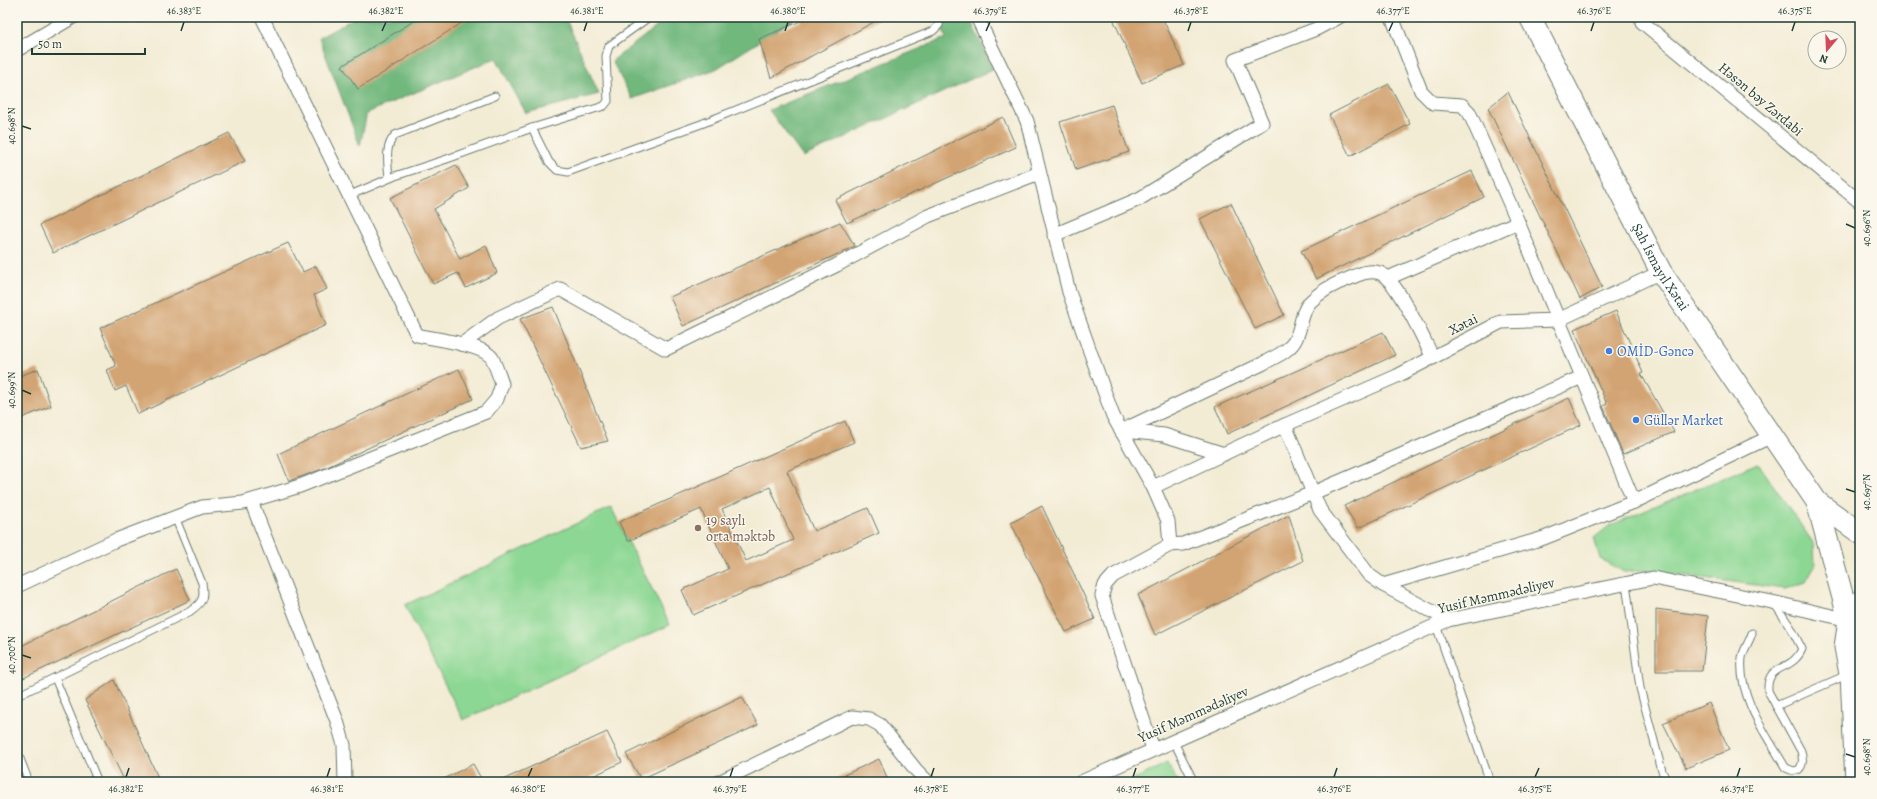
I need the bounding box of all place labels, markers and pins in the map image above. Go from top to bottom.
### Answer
place label: OMİD-Gəncə [1617,342,1694,361]
marker: OMİD-Gəncə [1604,346,1614,356]
place label: Güllər Market [1644,411,1723,430]
marker: Güllər Market [1631,415,1641,425]
place label: 19 saylı orta məktəb [706,511,775,546]
marker: 19 saylı orta məktəb [693,523,703,533]

